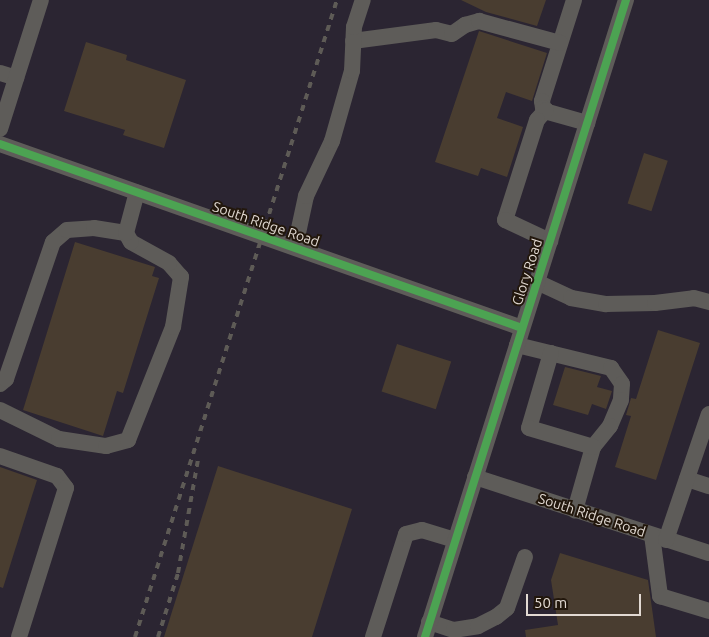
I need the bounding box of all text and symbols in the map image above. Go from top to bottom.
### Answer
street label: South Ridge Road [210,198,322,250]
street label: Glory Road [508,237,546,307]
street label: South Ridge Road [536,490,648,540]
scale bar [529,584,644,616]
text: 50 m [534,594,567,611]

